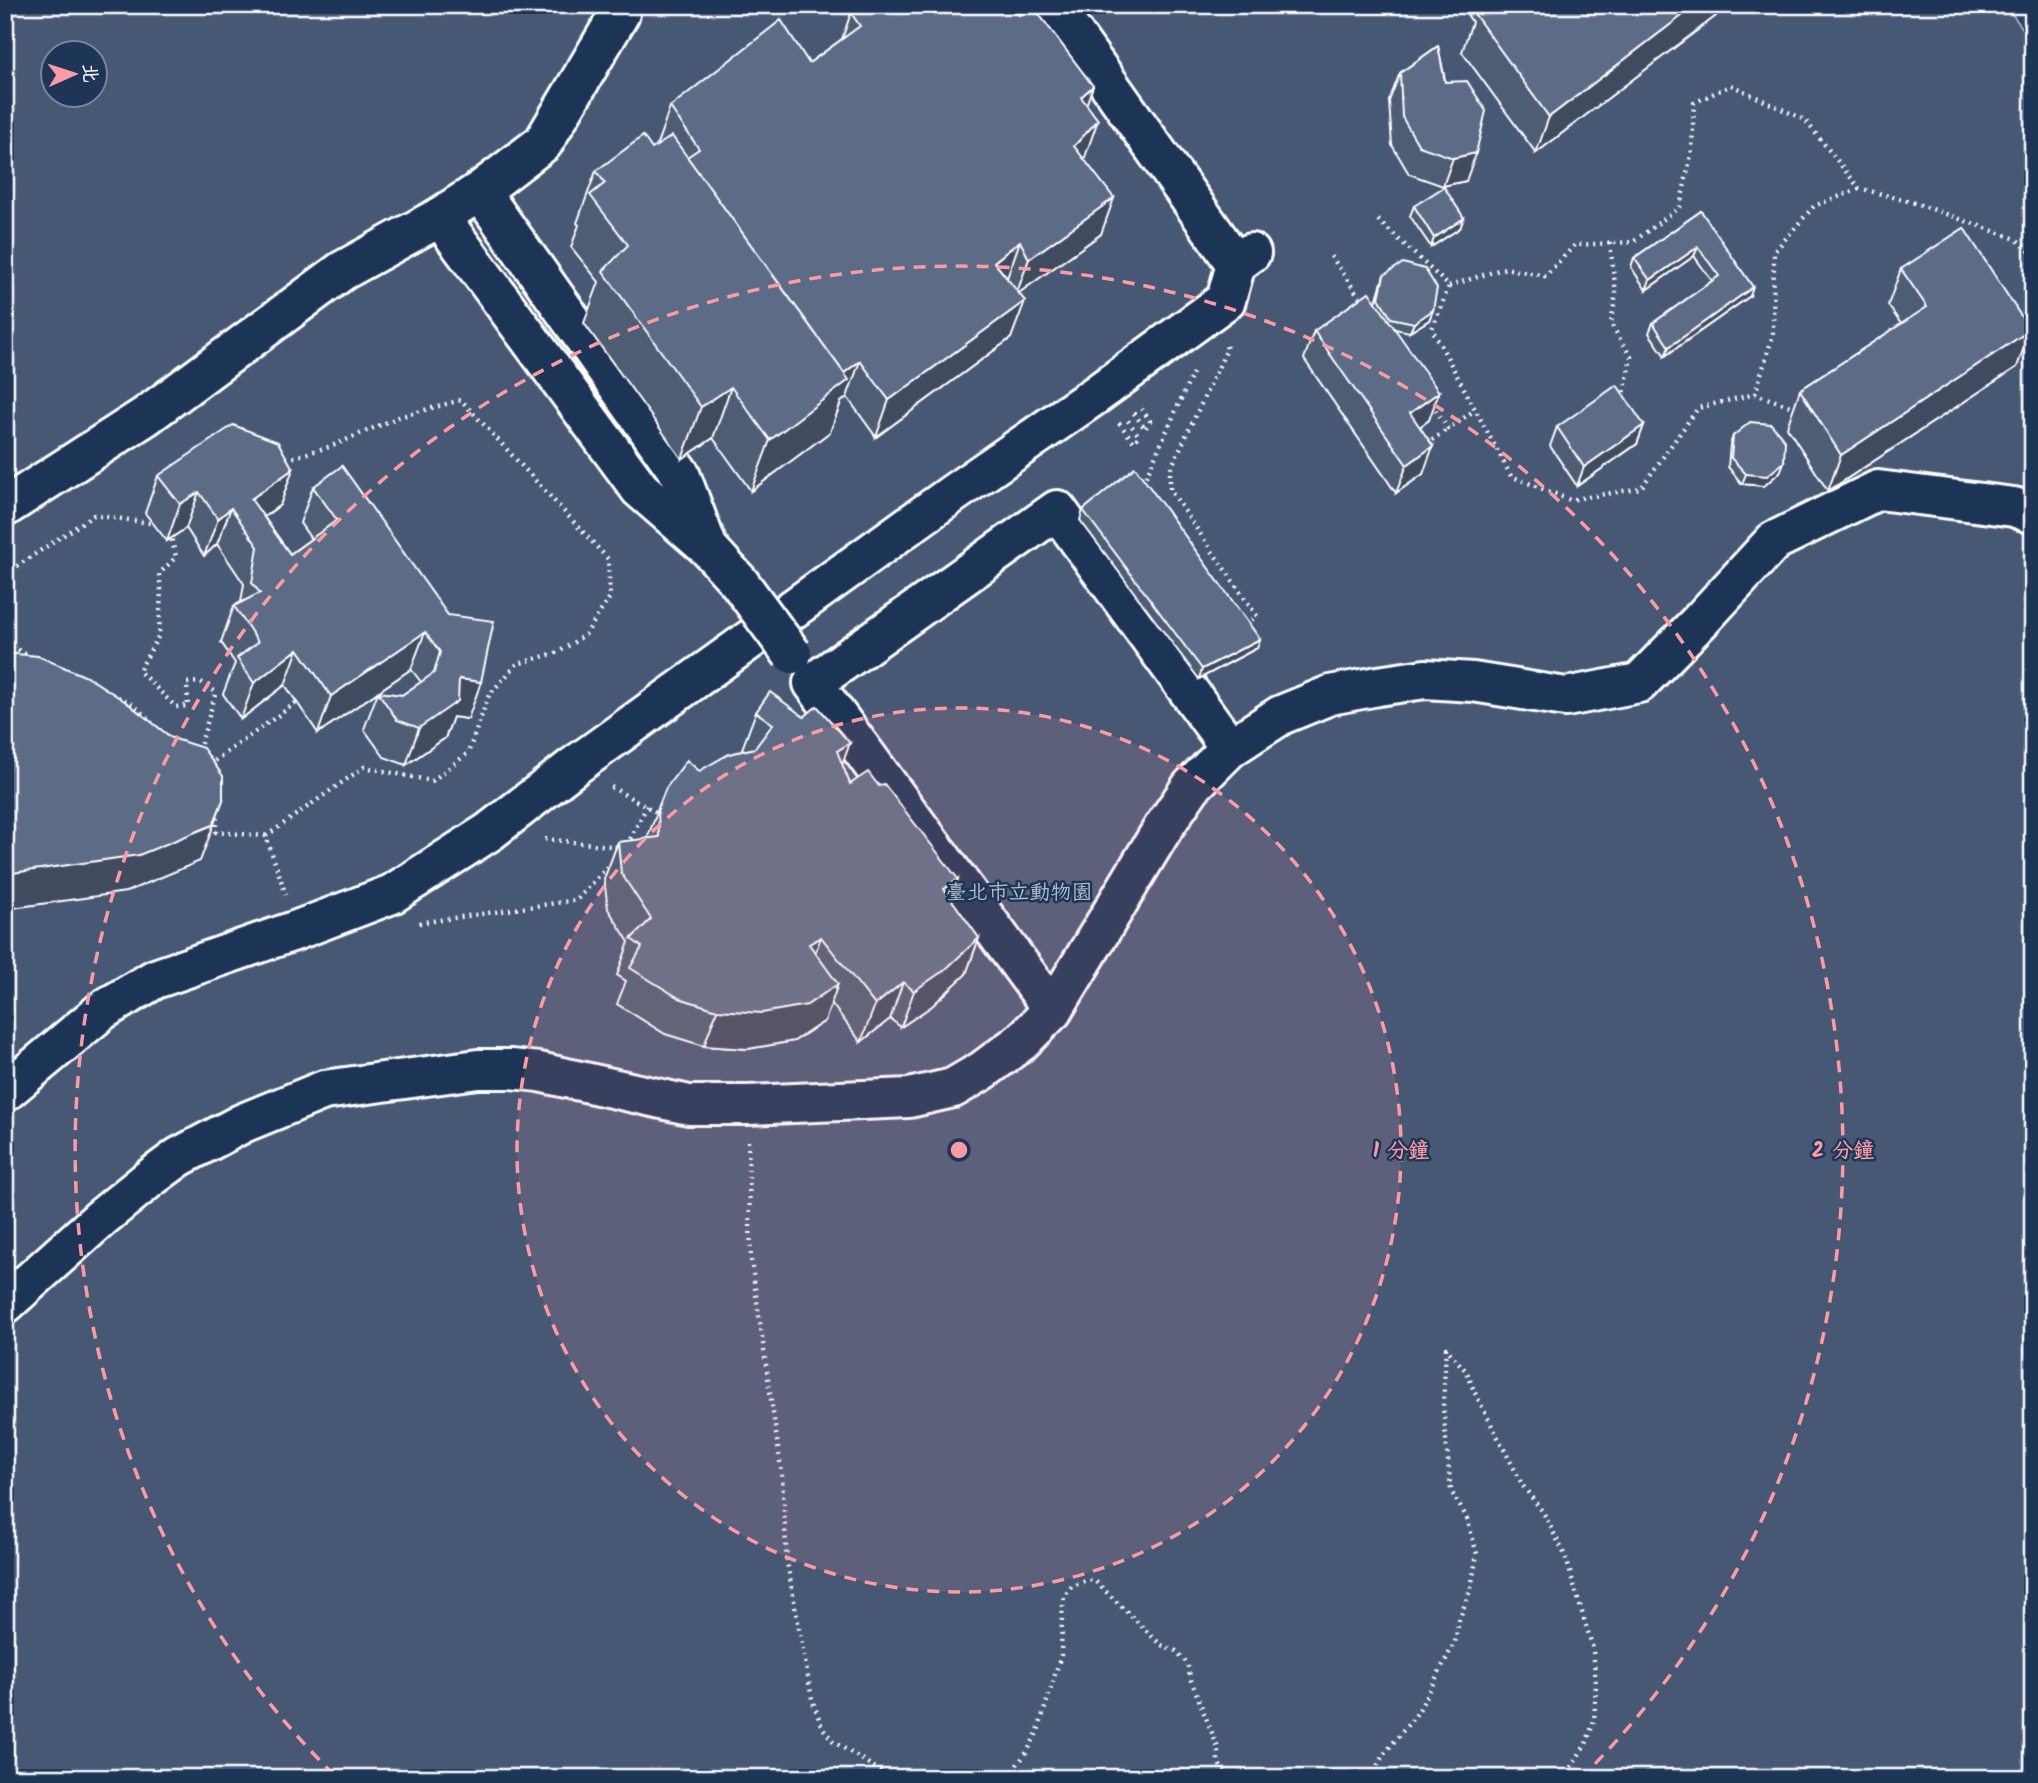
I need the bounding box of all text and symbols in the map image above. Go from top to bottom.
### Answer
north arrow [38,38,108,108]
text: 北 [74,63,104,83]
park label: 臺北市立動物園 [946,877,1093,910]
text: 1 分鐘 [1373,1135,1429,1168]
text: 2 分鐘 [1812,1135,1874,1168]
centre of rings [947,1138,971,1162]

